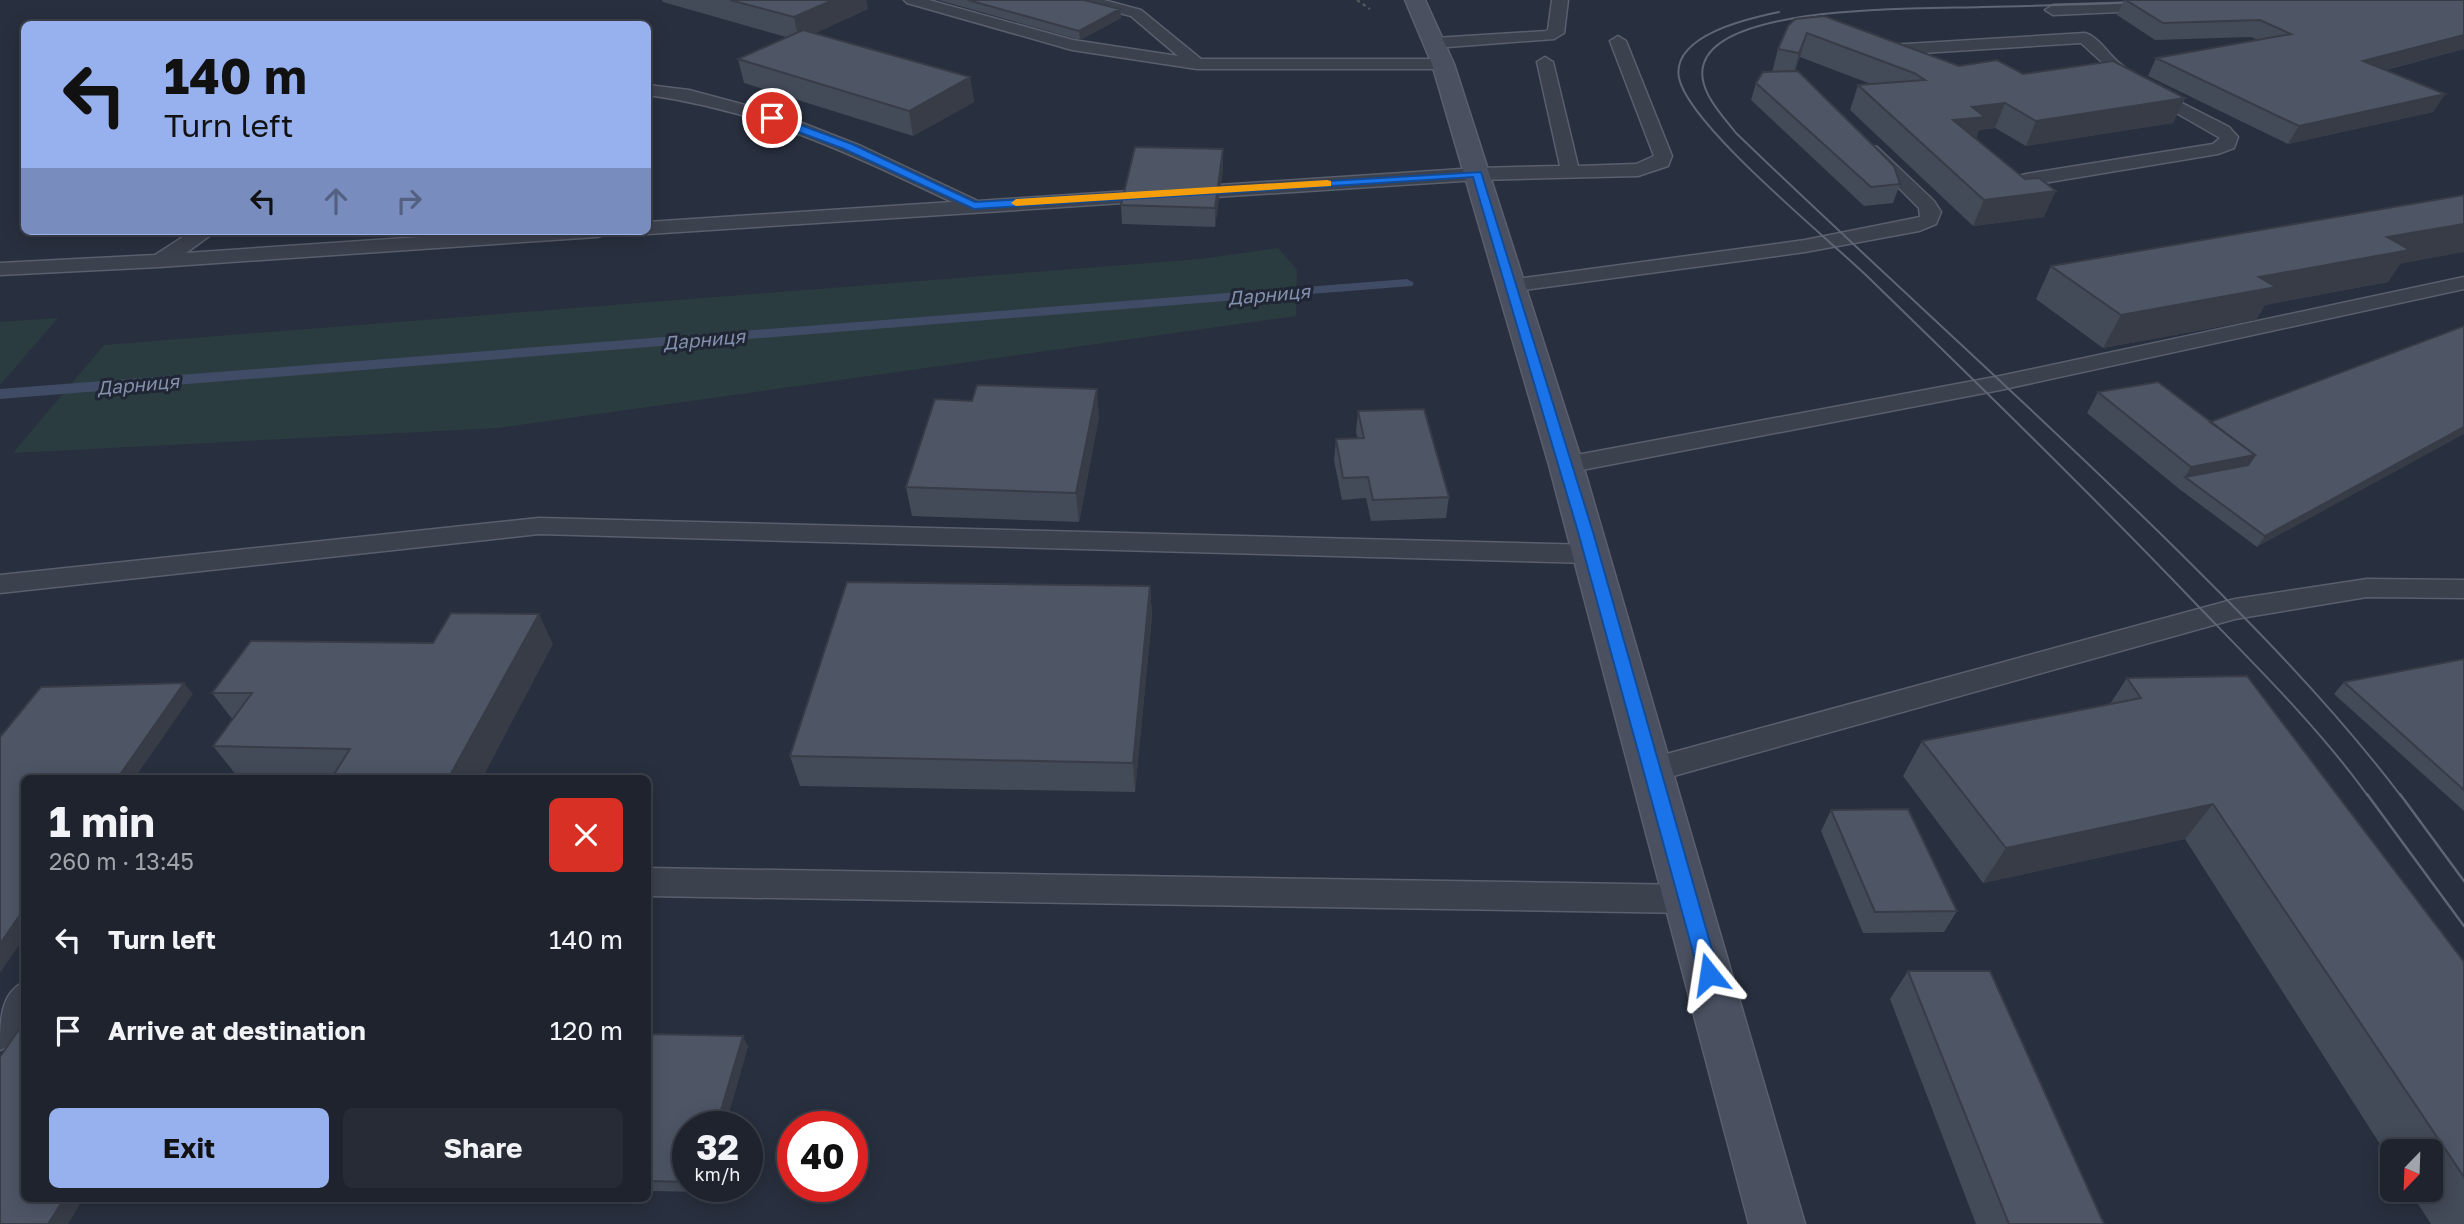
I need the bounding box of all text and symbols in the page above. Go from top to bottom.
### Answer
text: 140 m [164,46,307,105]
icon: left [49,49,140,140]
pin [742,88,802,148]
icon: arrive [753,99,791,137]
text: Turn left [164,106,293,144]
icon: left [244,182,282,220]
icon: ahead [317,182,355,220]
icon: right [390,182,428,220]
water label: Дарниця [1226,279,1312,309]
water label: Дарниця [661,324,747,354]
water label: Дарниця [95,369,181,399]
text: 1 min [49,796,155,846]
button: close [549,798,623,872]
text: 260 m · 13:45 [49,847,194,875]
icon: left [49,921,87,959]
text: Turn left [108,924,216,955]
text: 140 m [549,924,623,955]
position arrow [1672,937,1746,1011]
icon: arrive [49,1012,87,1050]
text: Arrive at destination [108,1015,366,1046]
text: 120 m [550,1015,623,1046]
button: Exit [49,1108,329,1188]
button: Share [343,1108,623,1188]
speed limit sign: 40 [777,1111,868,1202]
text: 32 [696,1126,739,1168]
north arrow [2380,1139,2443,1202]
map controls [2380,1139,2443,1202]
text: km/h [695,1163,740,1185]

